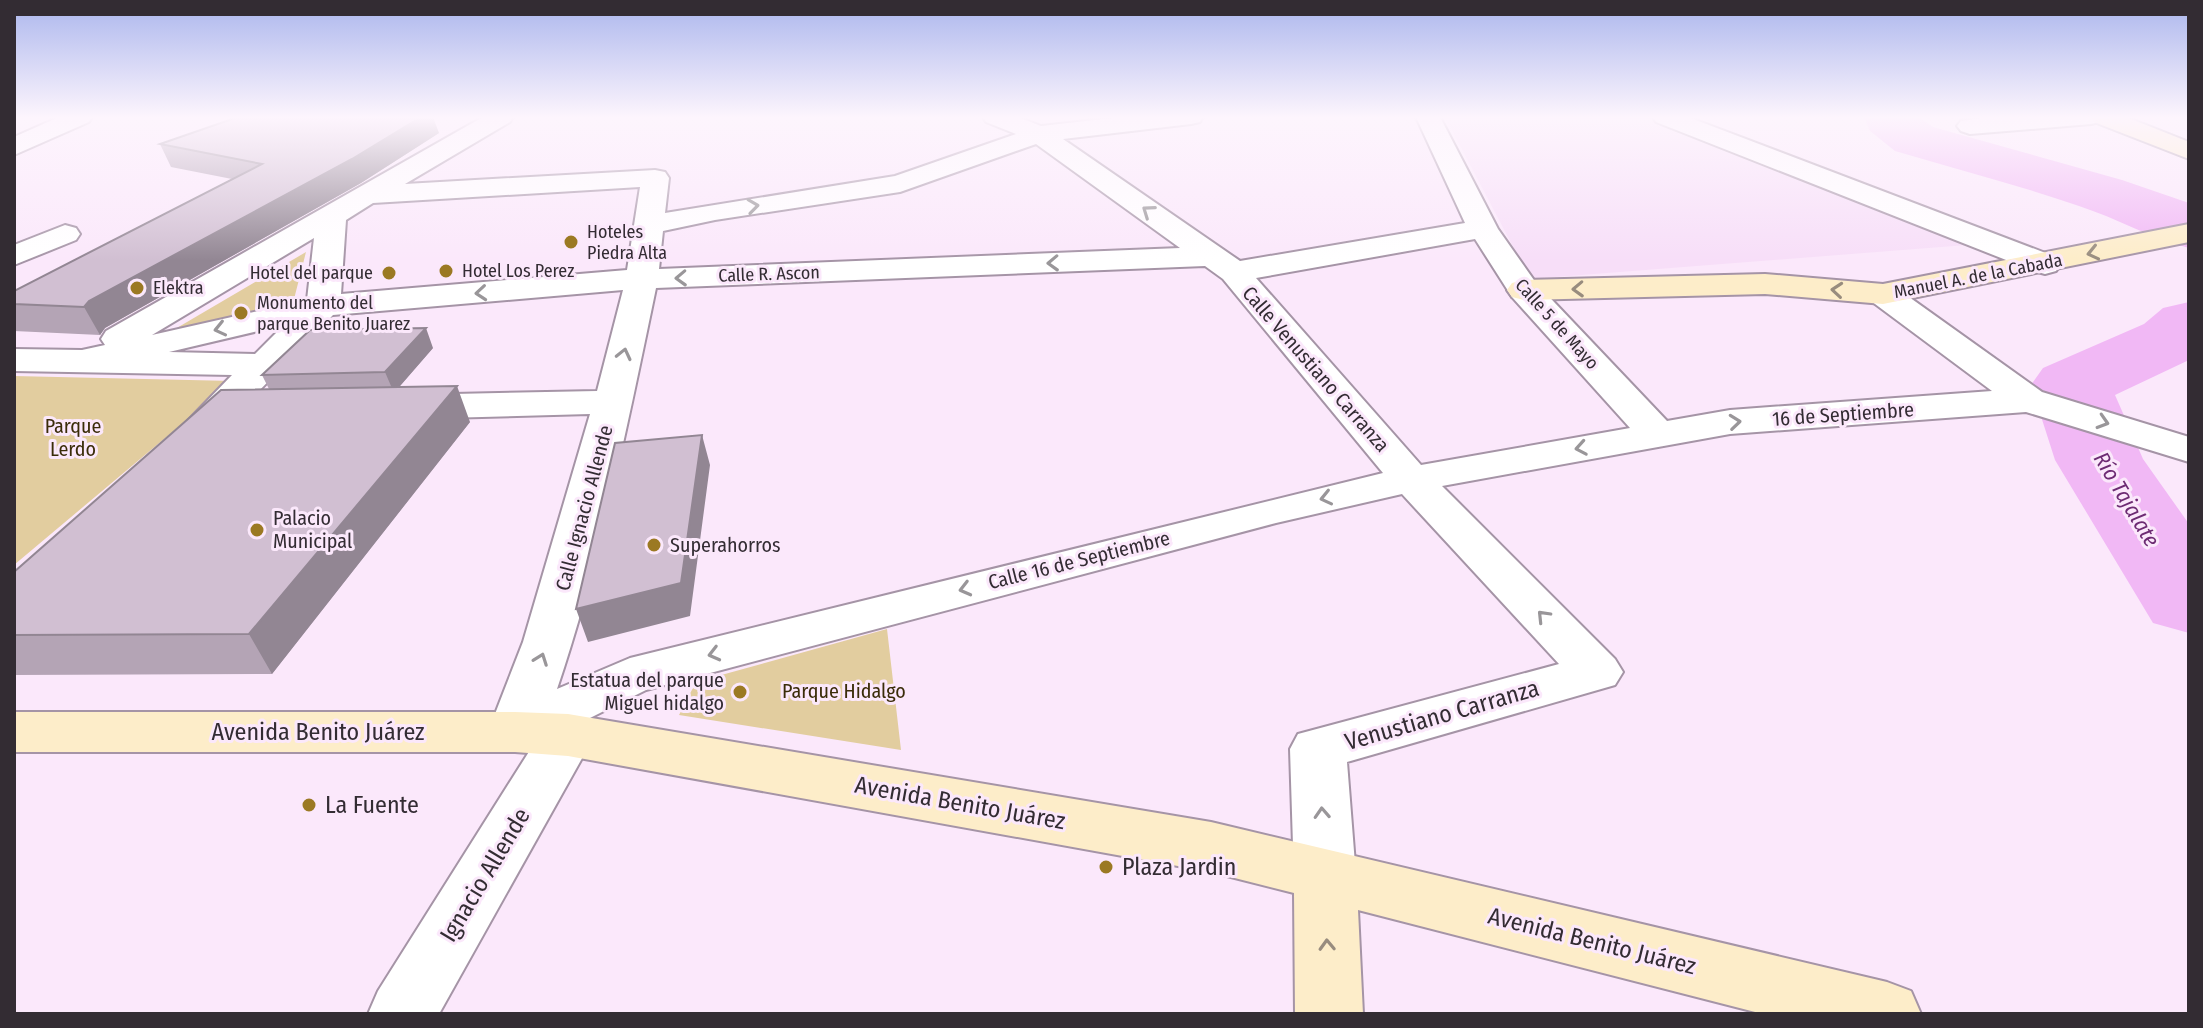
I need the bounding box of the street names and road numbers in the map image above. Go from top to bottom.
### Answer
street label: Manuel A. de la Cabada [1892,249,2064,303]
street label: Calle R. Ascon [718,261,820,287]
street label: Calle 5 de Mayo [1511,274,1603,374]
street label: Calle Venustiano Carranza [1237,281,1395,457]
street label: 16 de Septiembre [1771,397,1915,431]
street label: Calle Ignacio Allende [550,423,618,593]
street label: Calle 16 de Septiembre [986,526,1172,594]
street label: Venustiano Carranza [1342,674,1542,756]
street label: Avenida Benito Juárez [211,718,425,746]
street label: Avenida Benito Juárez [853,771,1067,835]
street label: Ignacio Allende [434,803,536,947]
street label: Avenida Benito Juárez [1485,902,1699,980]

